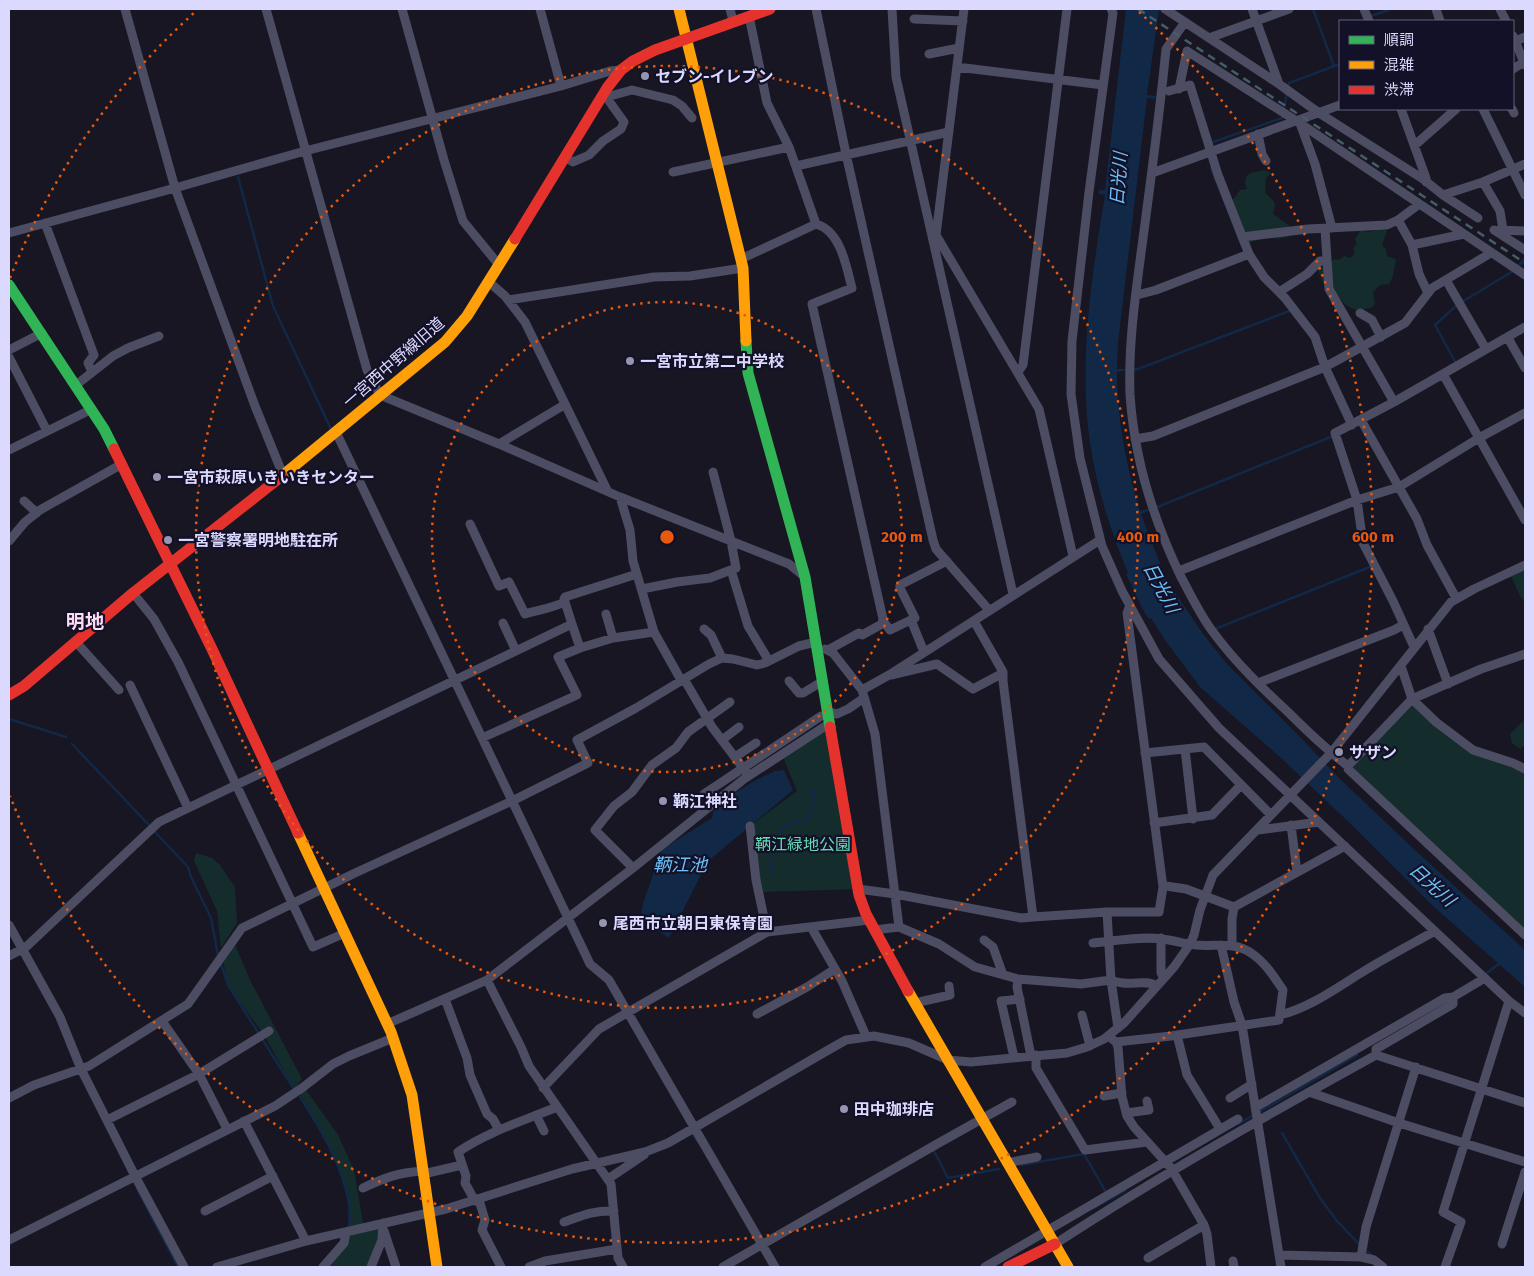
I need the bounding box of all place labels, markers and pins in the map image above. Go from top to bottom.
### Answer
place label: セブン-イレブン [655,67,774,86]
marker: セブン-イレブン [639,70,651,82]
place label: 一宮市立第二中学校 [640,352,784,371]
marker: 一宮市立第二中学校 [624,355,636,367]
place label: 一宮市萩原いきいきセンター [167,468,375,487]
marker: 一宮市萩原いきいきセンター [151,471,163,483]
centre of rings [658,528,676,546]
place label: 一宮警察署明地駐在所 [178,531,338,550]
marker: 一宮警察署明地駐在所 [162,534,174,546]
place label: サザン [1349,743,1397,762]
marker: サザン [1333,746,1345,758]
place label: 鞆江神社 [673,792,737,811]
marker: 鞆江神社 [657,795,669,807]
place label: 尾西市立朝日東保育園 [613,914,773,933]
marker: 尾西市立朝日東保育園 [597,917,609,929]
place label: 田中珈琲店 [854,1100,934,1119]
marker: 田中珈琲店 [838,1103,850,1115]

